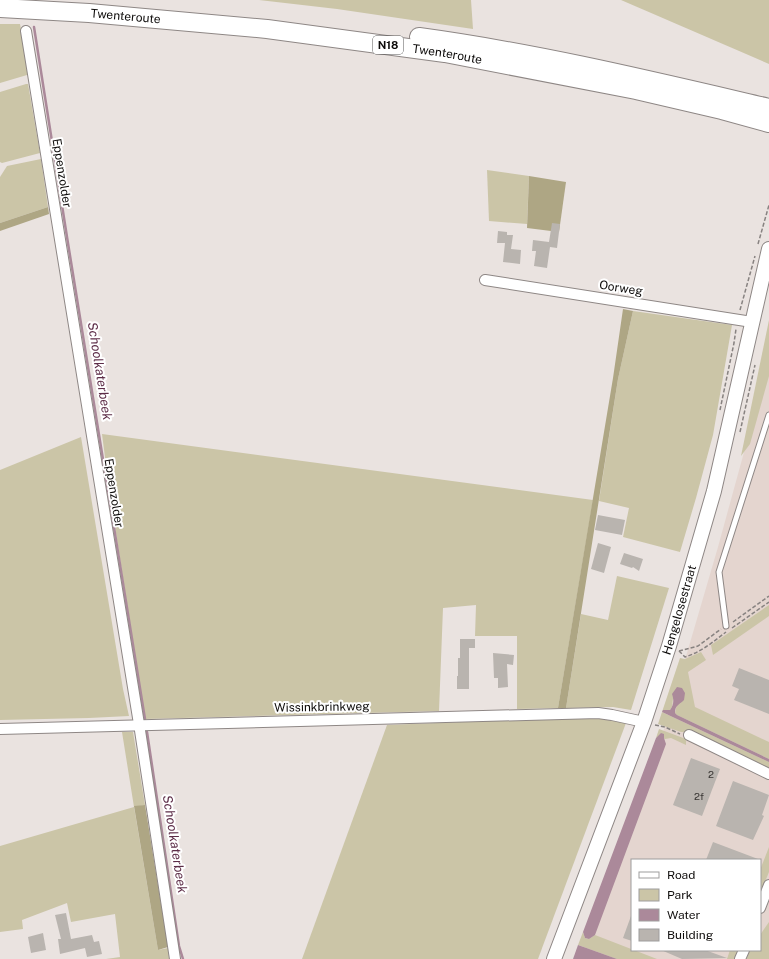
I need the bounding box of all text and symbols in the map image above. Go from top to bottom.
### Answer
street label: Twenteroute [90,6,162,26]
road number: N18 [373,36,403,54]
street label: Twenteroute [412,42,484,67]
street label: Eppenzolder [50,137,74,209]
street label: Oorweg [598,278,644,298]
water label: Schoolkaterbeek [85,321,115,421]
street label: Eppenzolder [102,457,126,529]
street label: Hengelosestraat [660,563,699,657]
street label: Wissinkbrinkweg [274,699,370,715]
house number: 2 [708,768,714,780]
house number: 2f [694,790,704,802]
water label: Schoolkaterbeek [160,794,190,894]
legend [631,859,761,951]
text: Road [667,868,695,882]
text: Park [667,888,693,902]
text: Water [667,908,701,922]
text: Building [667,928,713,942]

